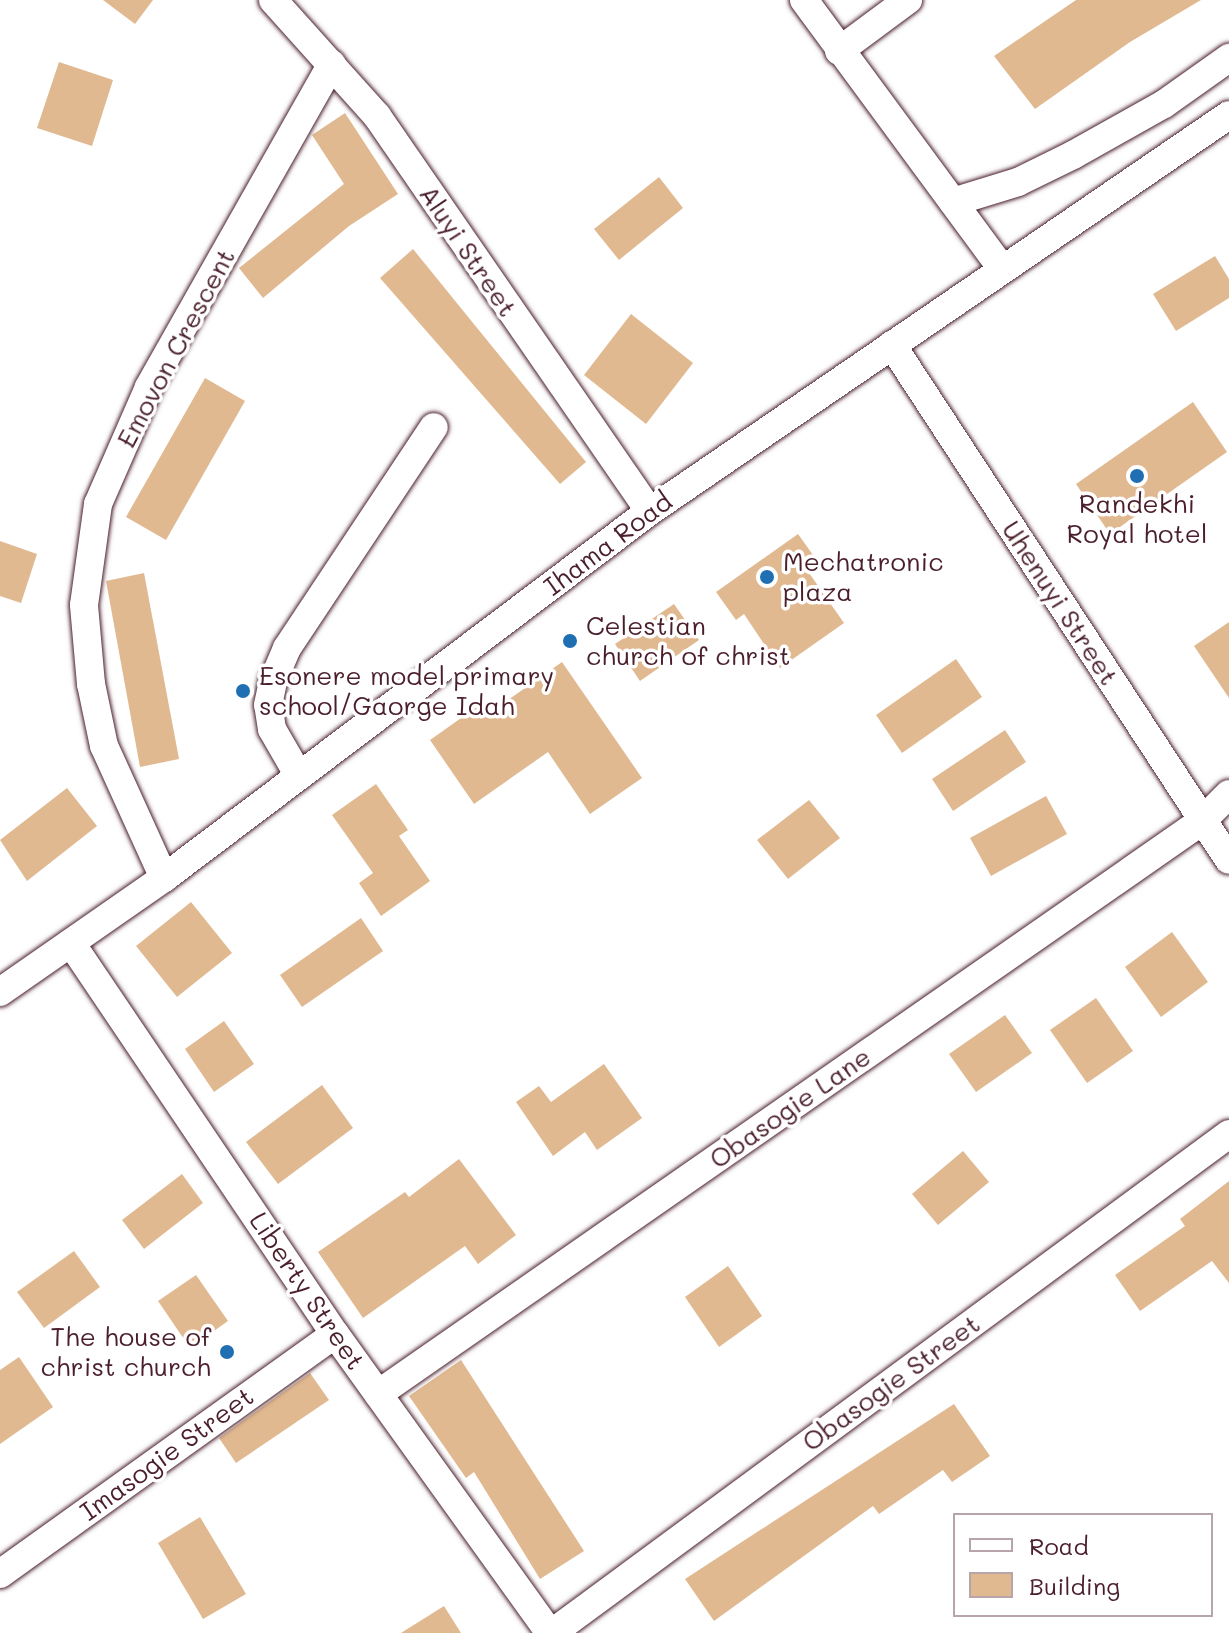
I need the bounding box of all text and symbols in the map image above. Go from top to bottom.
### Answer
street label: Aluyi Street [413,180,523,322]
street label: Emovon Crescent [110,243,242,453]
marker: Randekhi Royal hotel [1128,467,1146,485]
street label: Ihama Road [538,486,678,602]
place label: Randekhi Royal hotel [1067,488,1207,550]
street label: Uhenuyi Street [995,515,1125,691]
place label: Mechatronic plaza [783,546,944,608]
marker: Mechatronic plaza [758,568,776,586]
place label: Celestian church of christ [586,610,790,672]
marker: Celestian church of christ [561,632,579,650]
place label: Esonere model primary school/Gaorge Idah [259,660,554,722]
marker: Esonere model primary school/Gaorge Idah [234,682,252,700]
street label: Obasogie Lane [704,1041,876,1175]
street label: Liberty Street [243,1206,371,1376]
street label: Obasogie Street [796,1308,986,1458]
place label: The house of christ church [40,1321,211,1382]
marker: The house of christ church [218,1343,236,1361]
street label: Imasogie Street [74,1381,260,1527]
legend [953,1513,1213,1617]
text: Road [1029,1530,1089,1561]
text: Building [1029,1570,1120,1601]

